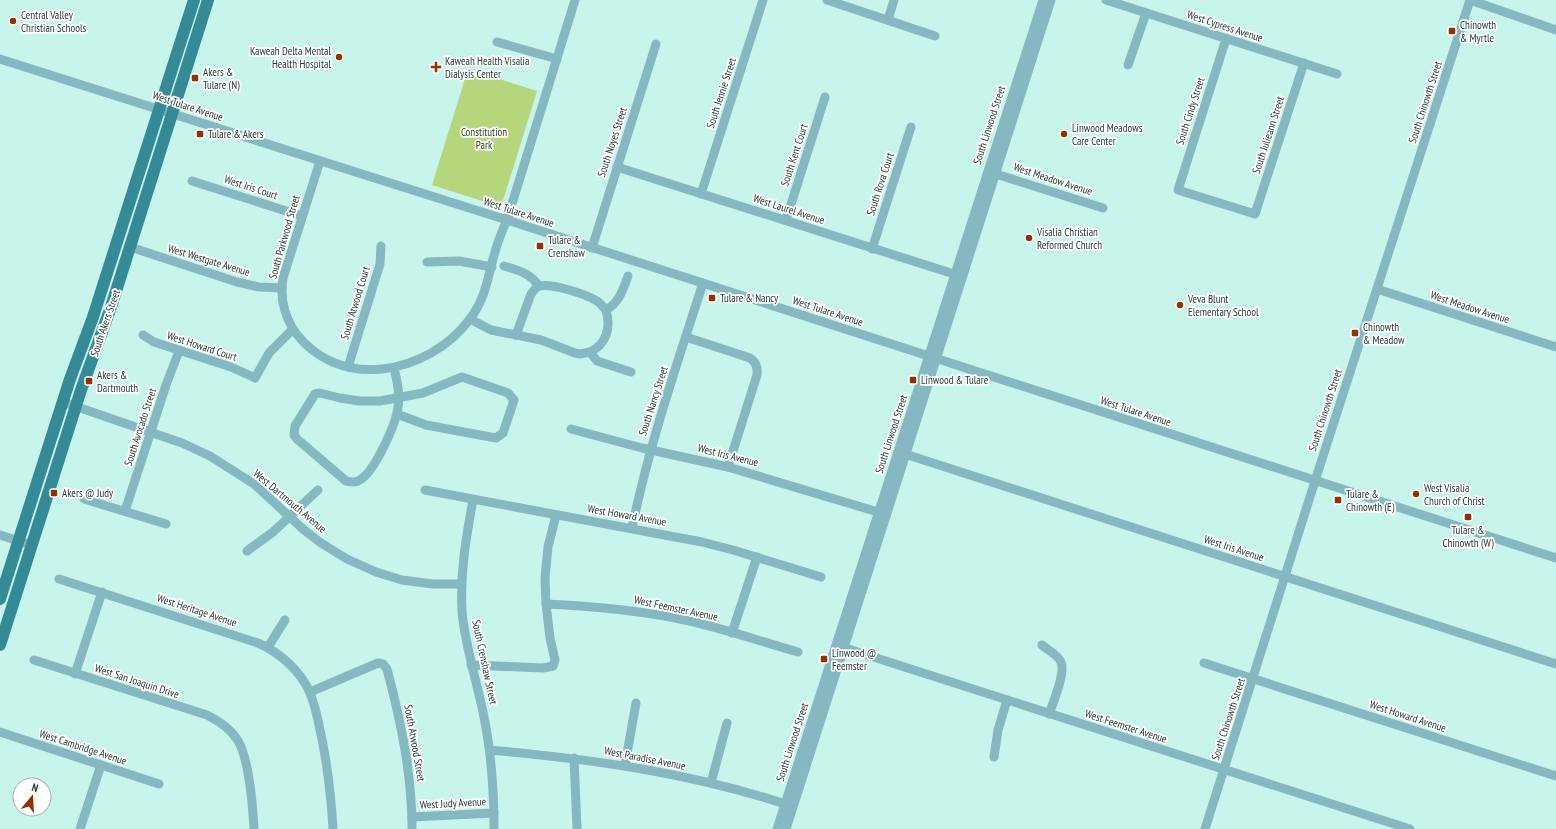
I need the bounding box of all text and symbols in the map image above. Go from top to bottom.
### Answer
street label: West Cypress Avenue [1185,7,1265,45]
place label: Central Valley Christian Schools [21,8,87,35]
marker: Central Valley Christian Schools [8,16,18,26]
place label: Chinowth & Myrtle [1460,18,1496,45]
marker: Chinowth & Myrtle [1447,26,1457,36]
place label: Kaweah Delta Mental Health Hospital [250,44,331,71]
marker: Kaweah Delta Mental Health Hospital [334,52,344,62]
place label: Kaweah Health Visalia Dialysis Center [445,54,529,81]
street label: South Jennie Street [703,56,739,130]
street label: South Chinowth Street [1405,59,1445,145]
marker: Kaweah Health Visalia Dialysis Center [430,61,442,73]
place label: Akers & Tulare (N) [203,65,240,92]
marker: Akers & Tulare (N) [190,73,200,83]
street label: South Cindy Street [1172,75,1208,147]
street label: South Linwood Street [970,84,1008,166]
street label: West Tulare Avenue [151,88,226,124]
street label: South Julieann Street [1249,95,1287,175]
street label: South Noyes Street [594,105,630,179]
place label: Linwood Meadows Care Center [1072,121,1143,148]
street label: South Kent Court [777,122,811,188]
park label: Constitution Park [461,125,507,152]
place label: Tulare & Akers [208,127,264,141]
marker: Tulare & Akers [195,129,205,139]
marker: Linwood Meadows Care Center [1059,129,1069,139]
street label: South Rova Court [863,151,897,217]
street label: West Meadow Avenue [1012,160,1095,198]
street label: West Iris Court [223,172,279,202]
street label: West Laurel Avenue [752,191,827,227]
street label: South Parkwood Street [265,193,303,281]
street label: West Tulare Avenue [482,194,557,230]
place label: Visalia Christian Reformed Church [1036,225,1102,252]
place label: Tulare & Crenshaw [548,233,585,260]
marker: Visalia Christian Reformed Church [1024,233,1034,243]
street label: West Westgate Avenue [166,241,252,279]
marker: Tulare & Crenshaw [535,241,545,251]
street label: South Atwood Court [337,265,373,341]
street label: South Akers Street [87,288,123,358]
street label: West Meadow Avenue [1429,288,1512,326]
place label: Tulare & Nancy [720,291,779,305]
place label: Veva Blunt Elementary School [1187,292,1259,319]
marker: Tulare & Nancy [707,293,717,303]
street label: West Tulare Avenue [791,293,866,329]
marker: Veva Blunt Elementary School [1175,300,1185,310]
place label: Chinowth & Meadow [1363,320,1405,347]
street label: West Howard Court [165,328,239,364]
marker: Chinowth & Meadow [1350,328,1360,338]
street label: South Nancy Street [635,364,671,438]
street label: South Chinowth Street [1305,367,1345,453]
place label: Akers & Dartmouth [97,368,138,395]
place label: Linwood & Tulare [921,373,989,387]
marker: Linwood & Tulare [908,375,918,385]
marker: Akers & Dartmouth [84,376,94,386]
street label: South Avocado Street [121,386,159,468]
street label: South Linwood Street [872,393,910,475]
street label: West Tulare Avenue [1099,393,1174,429]
street label: West Iris Avenue [696,441,760,469]
street label: West Dartmouth Avenue [250,466,330,536]
place label: West Visalia Church of Christ [1424,481,1485,508]
place label: Akers @ Judy [62,486,114,500]
place label: Tulare & Chinowth (E) [1346,487,1395,514]
marker: Akers @ Judy [49,488,59,498]
marker: West Visalia Church of Christ [1411,489,1421,499]
marker: Tulare & Chinowth (E) [1333,495,1343,505]
street label: West Howard Avenue [587,501,668,529]
marker: Tulare & Chinowth (W) [1463,512,1473,522]
place label: Tulare & Chinowth (W) [1443,523,1494,550]
street label: West Iris Avenue [1202,532,1266,564]
street label: West Heritage Avenue [155,591,239,630]
street label: West Feemster Avenue [633,592,720,624]
street label: South Crenshaw Street [469,618,501,706]
place label: Linwood @ Feemster [832,646,876,673]
marker: Linwood @ Feemster [819,654,829,664]
street label: West San Joaquin Drive [93,661,181,701]
street label: South Chinowth Street [1208,676,1248,762]
street label: West Howard Avenue [1368,697,1448,735]
street label: South Linwood Street [773,701,811,783]
street label: South Atwood Street [401,703,429,783]
street label: West Feemster Avenue [1083,706,1169,746]
street label: West Cambridge Avenue [37,726,129,768]
street label: West Paradise Avenue [603,743,687,773]
north arrow [12,777,52,817]
text: N [30,780,40,795]
street label: West Judy Avenue [419,794,487,812]

